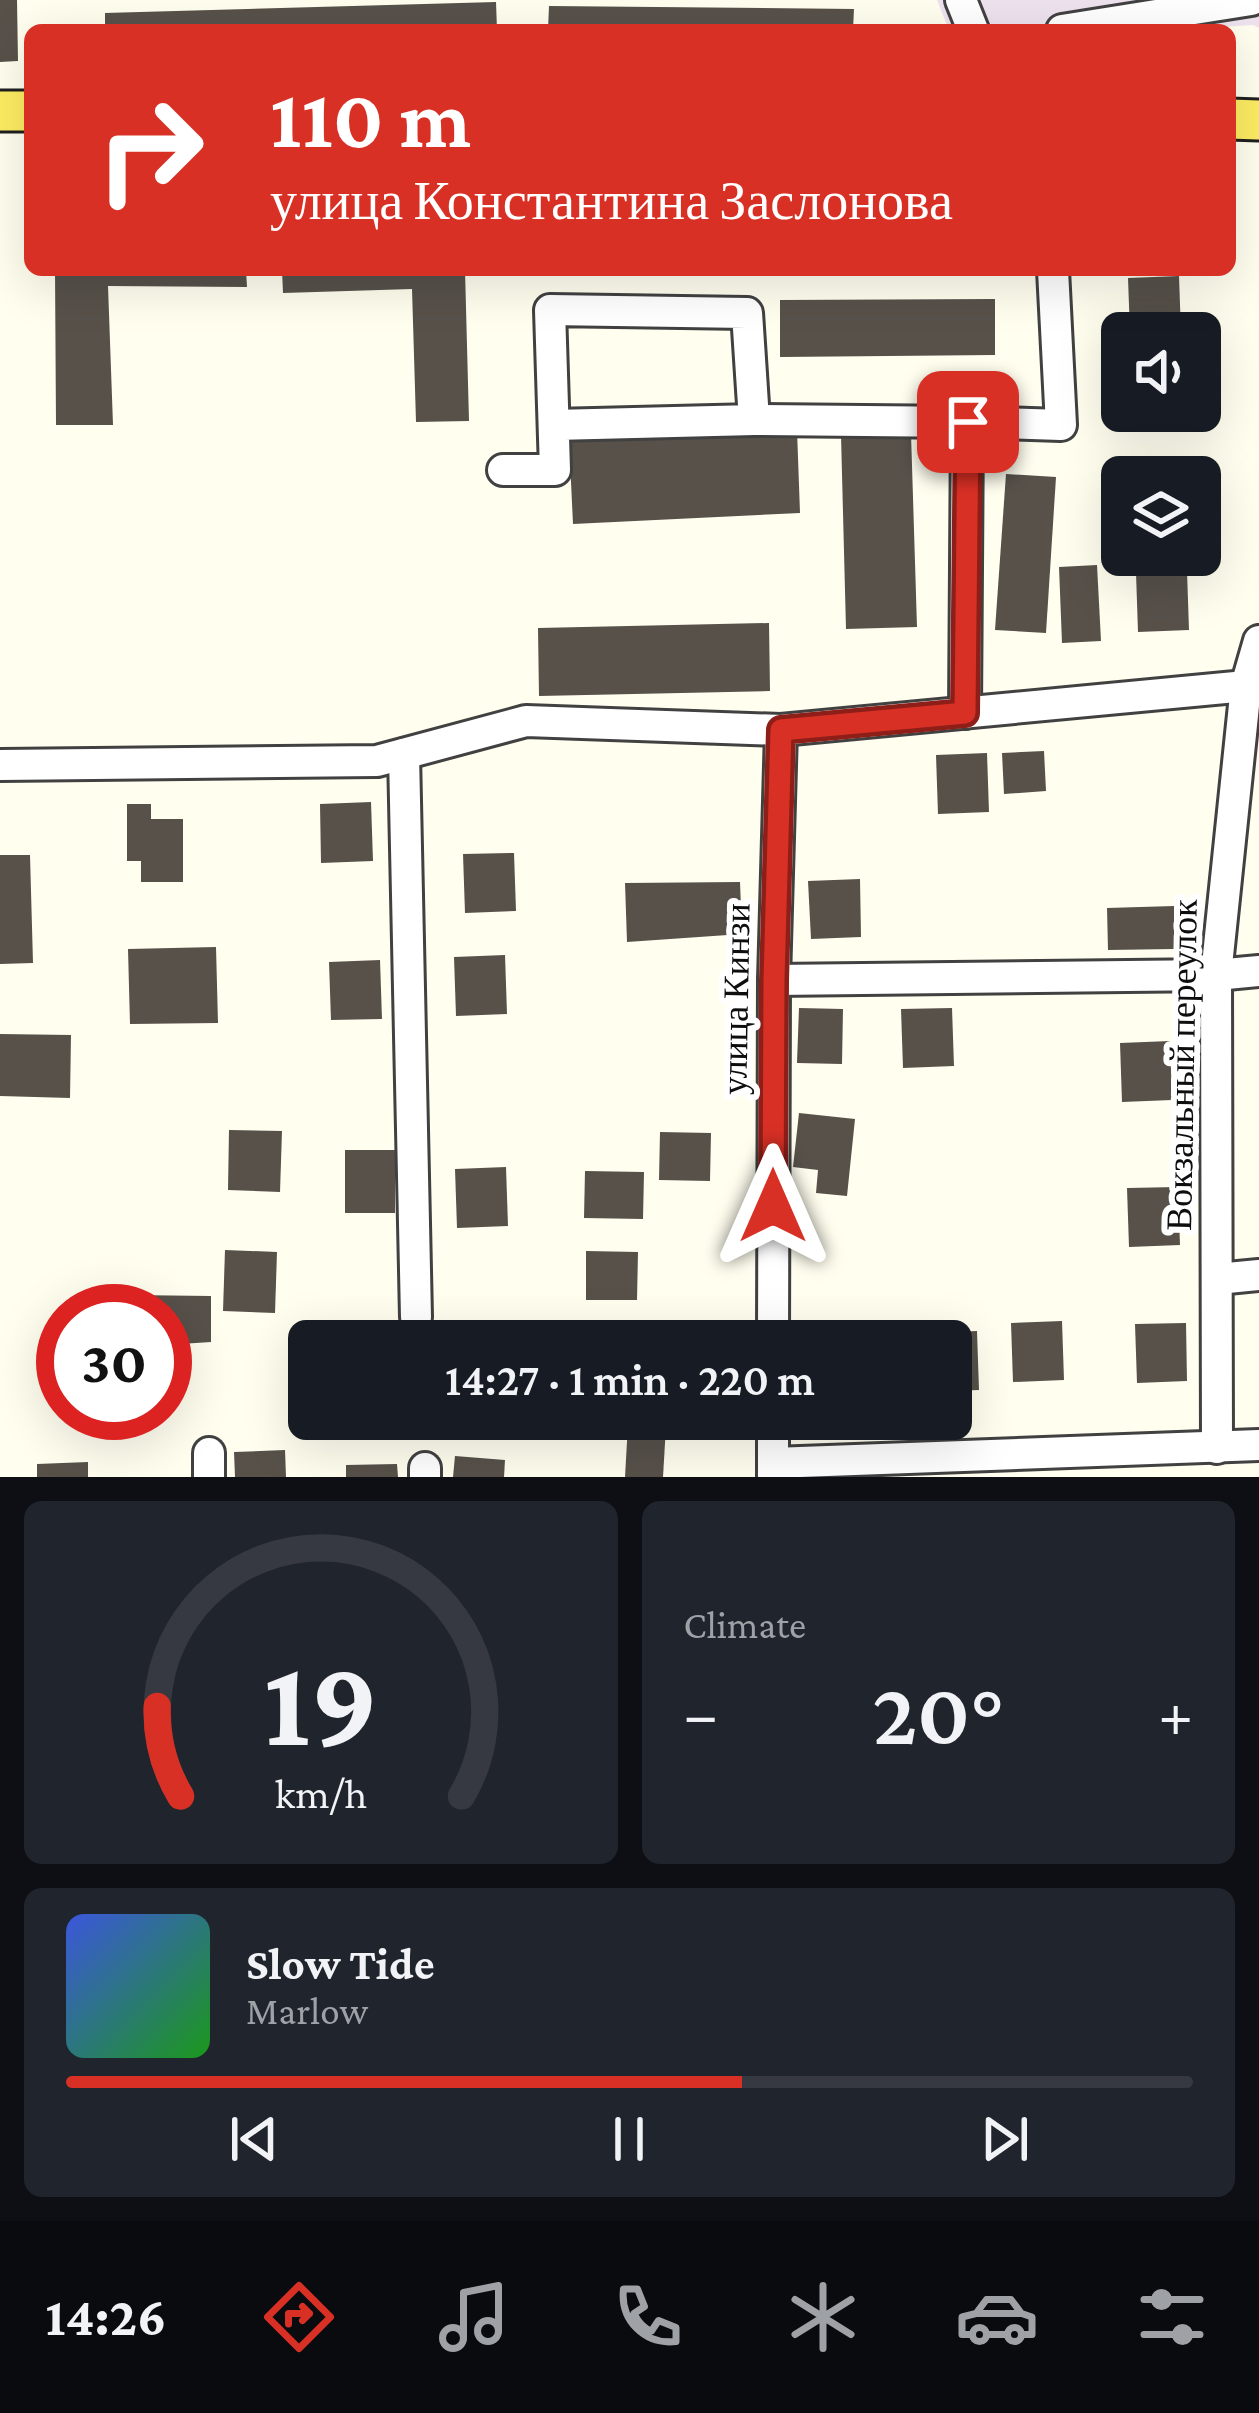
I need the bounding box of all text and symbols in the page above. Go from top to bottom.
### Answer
icon: right [72,72,228,228]
text: 110 m [270,72,471,165]
text: улица Константина Заслонова [270,171,953,231]
map controls [1101,312,1221,576]
button: sound [1101,312,1221,432]
pin [917,371,1019,473]
icon: arrive [935,389,1001,455]
button: layers [1101,456,1221,576]
street label: Вокзальный переулок [1159,898,1205,1231]
street label: улица Кинзи [714,903,758,1095]
position arrow [710,1143,836,1269]
speed limit sign: 30 [36,1284,192,1440]
text: 14:27 · 1 min · 220 m [445,1355,815,1405]
text: Climate [684,1603,806,1646]
text: 19 [263,1633,378,1772]
text: 20° [872,1663,1004,1763]
text: − [684,1677,718,1750]
text: + [1158,1677,1193,1750]
text: km/h [275,1769,367,1816]
text: Slow Tide [246,1939,435,1989]
text: Marlow [246,1989,368,2032]
icon: previous [221,2106,287,2172]
icon: pause [596,2106,662,2172]
icon: next [972,2106,1038,2172]
icon: directions [257,2275,341,2359]
icon: music [432,2275,516,2359]
icon: phone [606,2275,690,2359]
icon: climate [781,2275,865,2359]
icon: car [955,2275,1039,2359]
icon: filters [1130,2275,1214,2359]
text: 14:26 [45,2287,167,2347]

